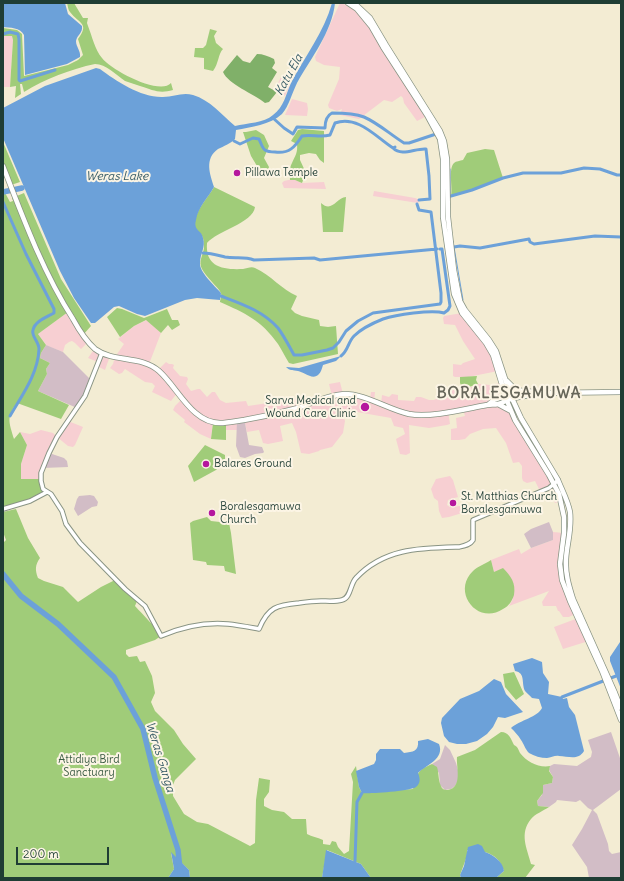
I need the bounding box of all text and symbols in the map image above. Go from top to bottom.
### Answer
water label: Katu Ela [272,52,306,98]
place label: Pillawa Temple [245,166,318,180]
marker: Pillawa Temple [232,168,242,178]
water label: Weras Lake [86,170,148,184]
district label: BORALESGAMUWA [437,385,581,403]
place label: Sarva Medical and Wound Care Clinic [265,394,356,420]
marker: Sarva Medical and Wound Care Clinic [359,401,371,413]
place label: Balares Ground [214,457,292,471]
marker: Balares Ground [201,459,211,469]
place label: St. Matthias Church Boralesgamuwa [461,490,557,516]
marker: St. Matthias Church Boralesgamuwa [448,498,458,508]
place label: Boralesgamuwa Church [220,500,301,526]
marker: Boralesgamuwa Church [207,508,217,518]
water label: Weras Ganga [142,720,178,794]
park label: Attidiya Bird Sanctuary [58,753,120,779]
scale bar [18,839,111,865]
text: 200 m [23,846,59,861]

